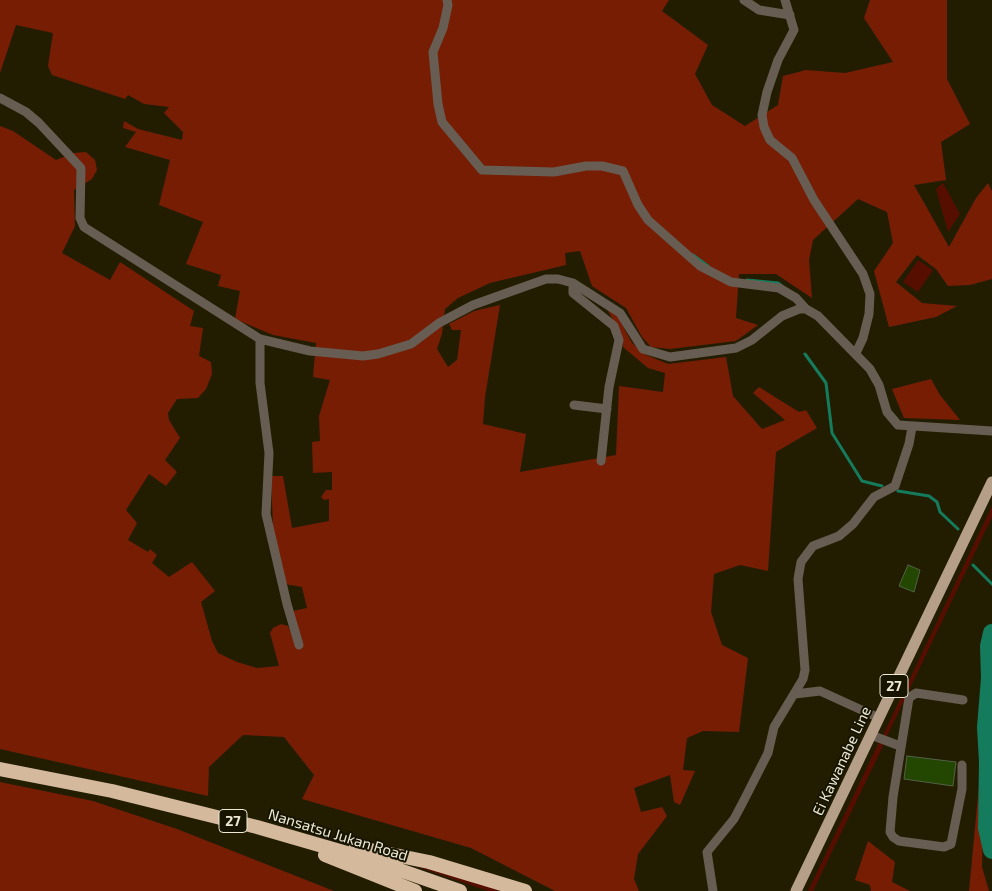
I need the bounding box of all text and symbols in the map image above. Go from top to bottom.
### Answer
road number: 27 [880,674,908,698]
street label: Ei Kawanabe Line [809,704,875,818]
street label: Nansatsu Jukan Road [266,805,410,865]
road number: 27 [219,809,247,832]

